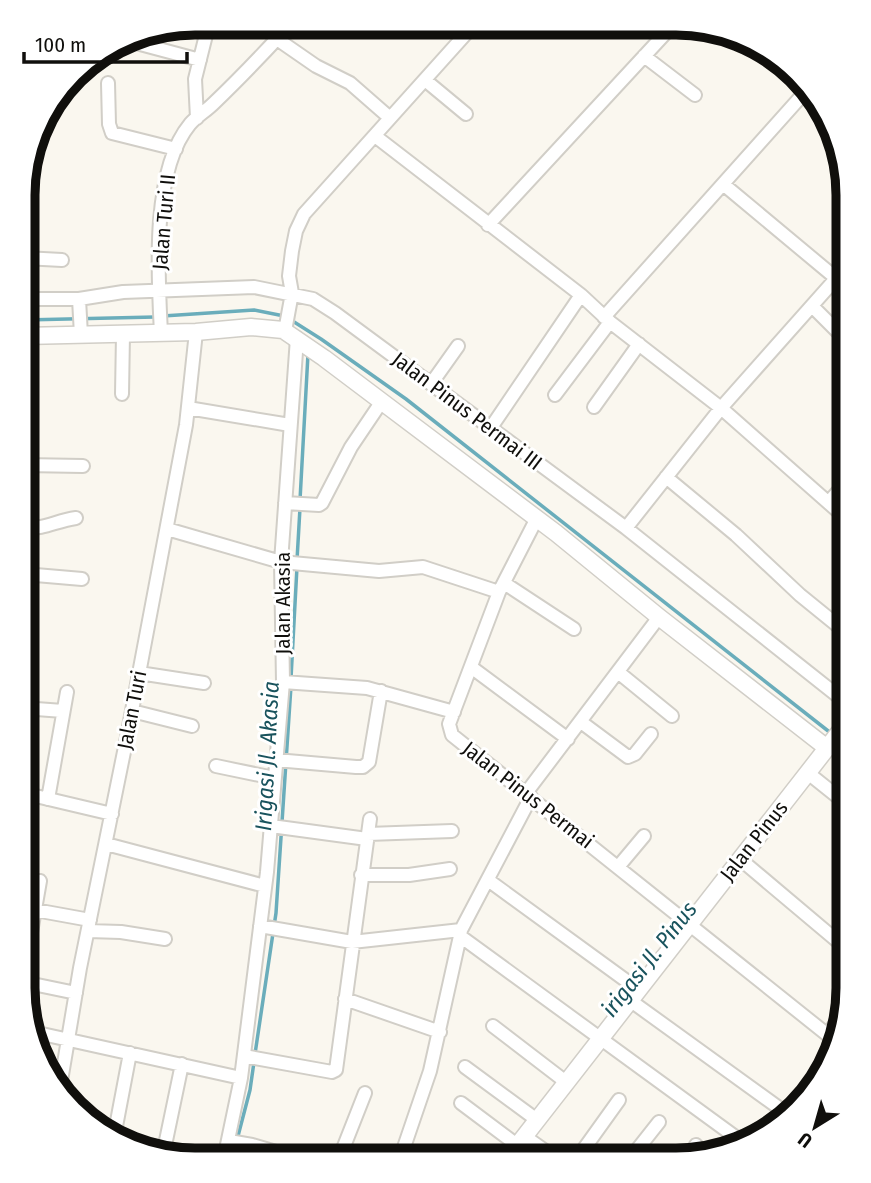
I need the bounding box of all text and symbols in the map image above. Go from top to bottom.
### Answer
scale bar [24,21,187,65]
text: 100 m [35,32,86,58]
street label: Jalan Turi II [147,173,181,271]
street label: Jalan Pinus Permai III [387,346,547,476]
street label: Jalan Akasia [270,552,296,654]
street label: Jalan Turi [112,668,152,752]
water label: Irigasi Jl. Akasia [249,680,285,832]
street label: Jalan Pinus Permai [457,736,599,854]
street label: Jalan Pinus [715,796,793,886]
water label: irigasi Jl. Pinus [595,896,703,1022]
north arrow [780,1092,850,1162]
text: U [794,1128,816,1153]

